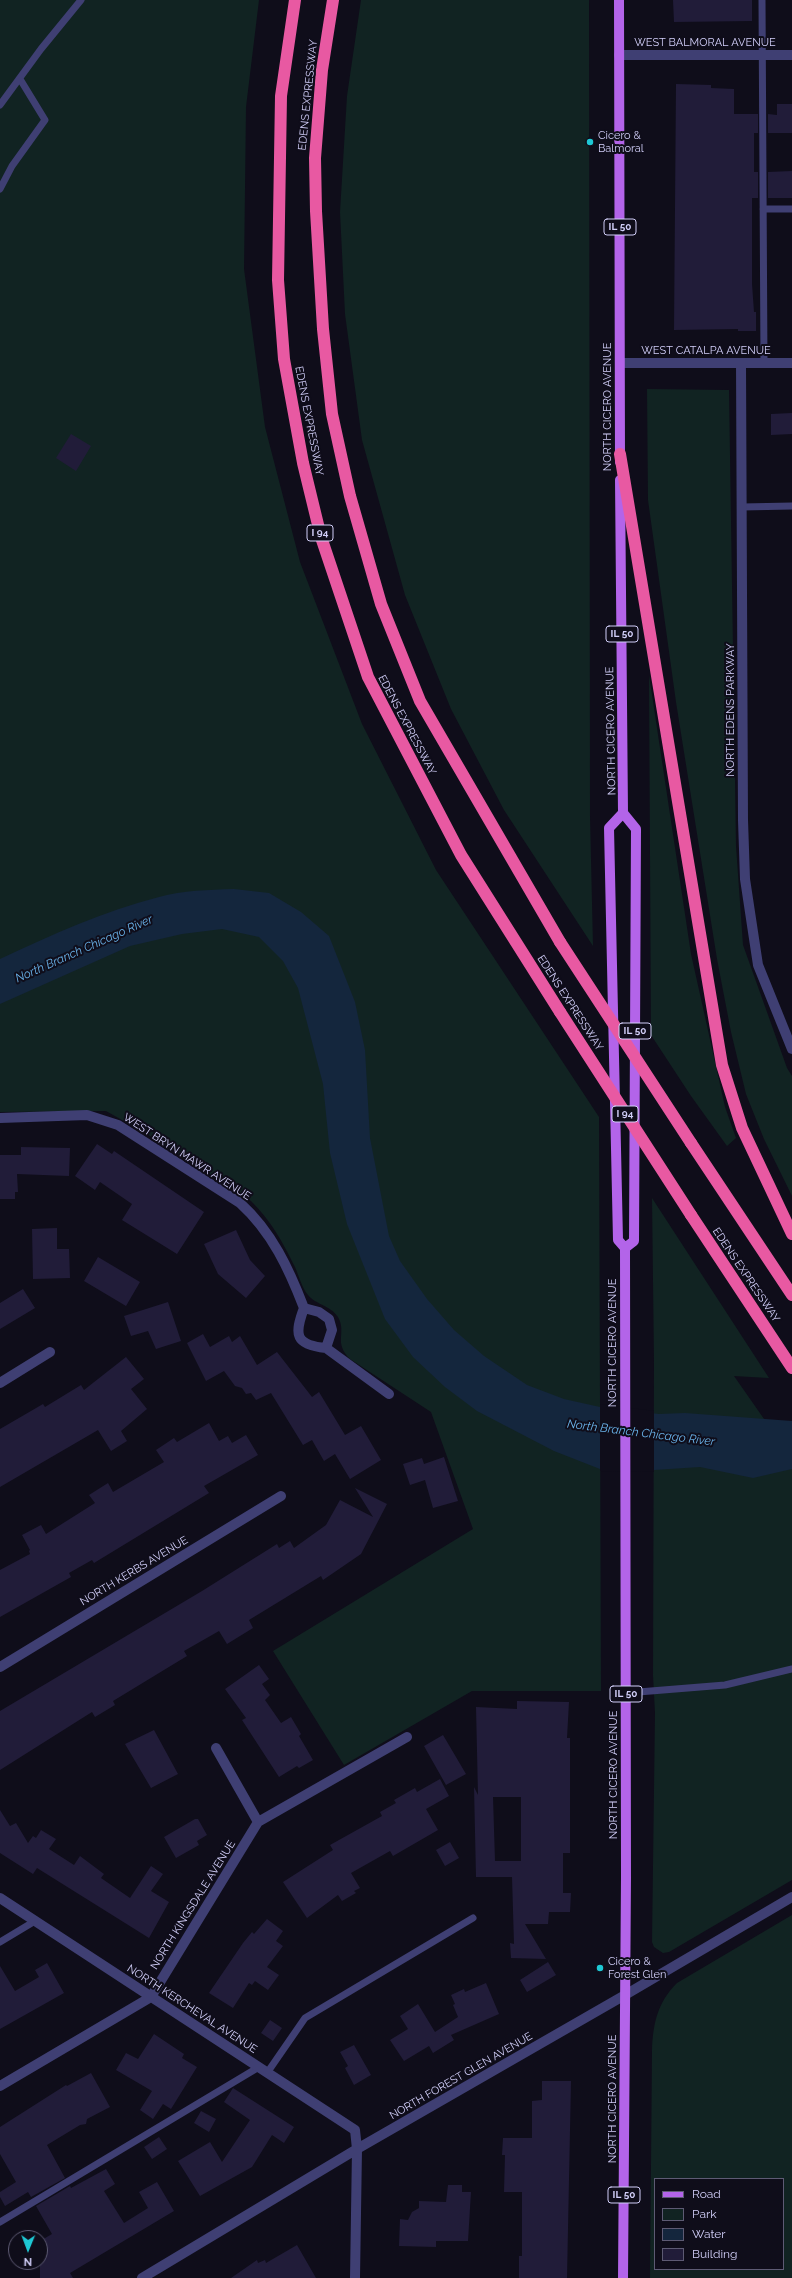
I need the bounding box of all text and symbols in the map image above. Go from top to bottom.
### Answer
street label: WEST BALMORAL AVENUE [634,36,776,50]
street label: EDENS EXPRESSWAY [296,39,320,151]
place label: Cicero & Balmoral [598,129,644,155]
marker: Cicero & Balmoral [585,137,595,147]
road number: IL 50 [604,219,636,235]
street label: NORTH CICERO AVENUE [601,343,615,471]
street label: WEST CATALPA AVENUE [641,344,771,358]
street label: EDENS EXPRESSWAY [292,365,326,477]
road number: I 94 [307,525,333,541]
road number: IL 50 [606,626,638,642]
street label: NORTH EDENS PARKWAY [724,643,738,777]
street label: NORTH CICERO AVENUE [603,667,619,795]
street label: EDENS EXPRESSWAY [375,673,439,777]
water label: North Branch Chicago River [13,912,155,986]
street label: EDENS EXPRESSWAY [534,953,606,1053]
road number: IL 50 [619,1023,651,1039]
road number: I 94 [612,1106,638,1122]
street label: WEST BRYN MAWR AVENUE [121,1111,253,1203]
street label: EDENS EXPRESSWAY [709,1225,783,1325]
street label: NORTH CICERO AVENUE [606,1279,620,1407]
water label: North Branch Chicago River [566,1417,716,1449]
street label: NORTH KERBS AVENUE [78,1533,190,1609]
road number: IL 50 [610,1686,642,1702]
street label: NORTH CICERO AVENUE [607,1711,621,1839]
street label: NORTH KINGSDALE AVENUE [148,1838,238,1972]
place label: Cicero & Forest Glen [608,1955,666,1981]
street label: NORTH KERCHEVAL AVENUE [124,1962,260,2056]
marker: Cicero & Forest Glen [595,1963,605,1973]
street label: NORTH FOREST GLEN AVENUE [387,2030,535,2122]
street label: NORTH CICERO AVENUE [606,2035,620,2163]
legend [654,2178,784,2270]
road number: IL 50 [608,2187,640,2203]
text: Road [692,2187,721,2201]
text: Park [692,2207,717,2221]
text: Water [692,2227,726,2241]
north arrow [8,2230,48,2270]
text: Building [692,2247,738,2261]
text: N [23,2255,32,2268]

